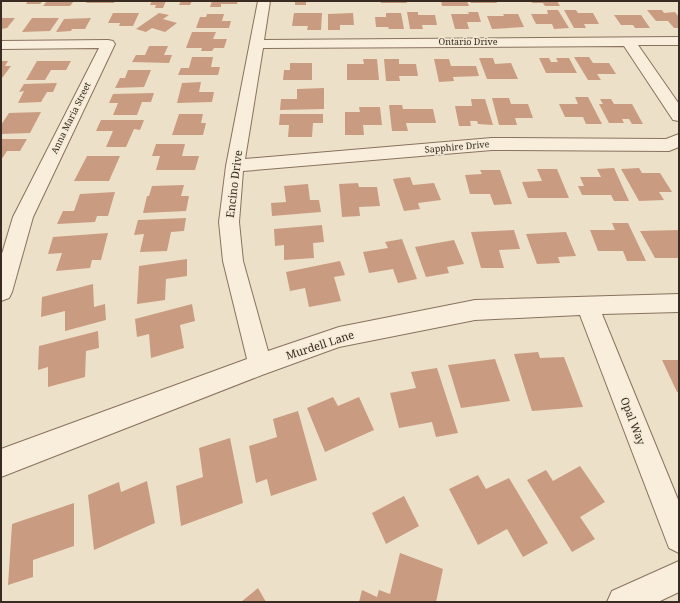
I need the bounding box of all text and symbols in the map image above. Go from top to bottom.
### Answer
street label: Ontario Drive [438,35,498,48]
street label: Anna Maria Street [48,80,94,156]
street label: Sapphire Drive [424,137,490,156]
street label: Encino Drive [222,149,245,219]
street label: Murdell Lane [284,326,356,363]
street label: Opal Way [617,395,650,448]

